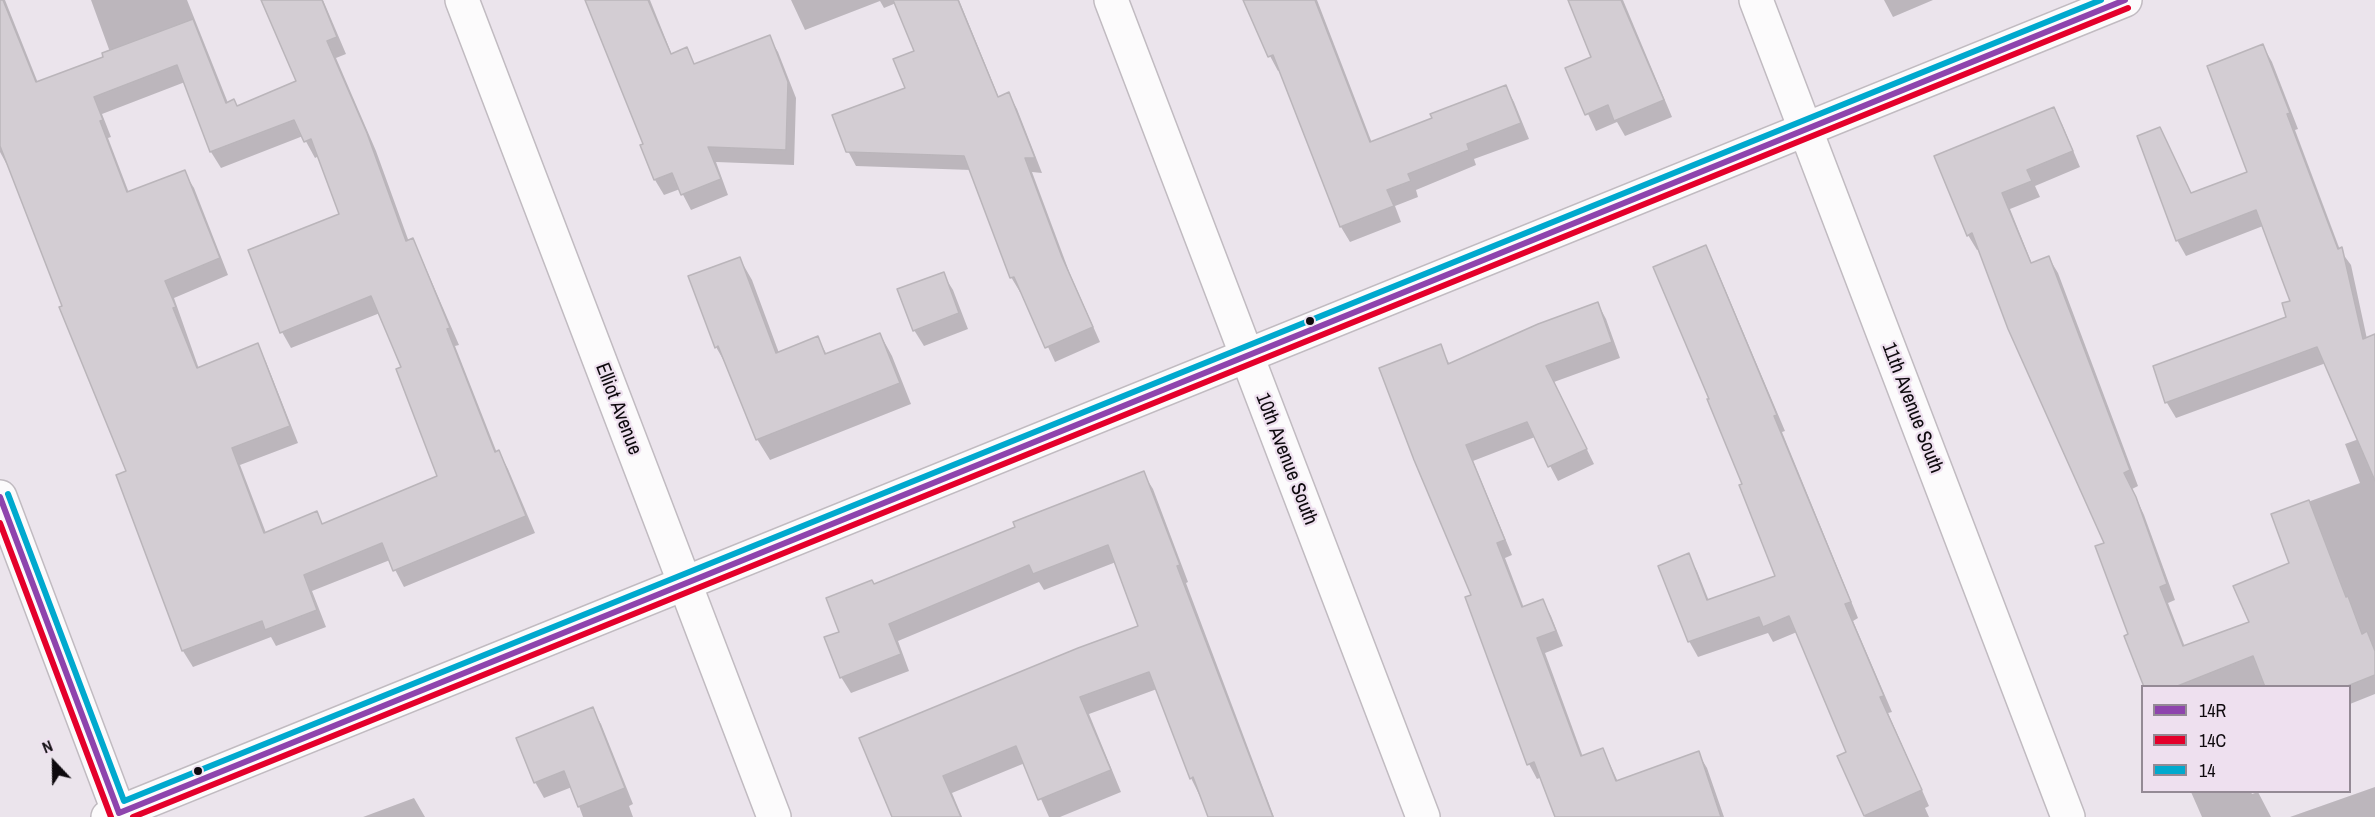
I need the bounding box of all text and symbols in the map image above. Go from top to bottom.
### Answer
unlabelled marker [1304,315,1316,327]
street label: 11th Avenue South [1876,339,1948,477]
street label: Elliot Avenue [590,360,646,458]
street label: 10th Avenue South [1250,390,1322,528]
legend [2141,685,2351,793]
text: 14R [2199,698,2226,723]
text: 14C [2199,728,2226,753]
north arrow [24,733,84,793]
text: N [39,734,56,758]
text: 14 [2199,758,2215,783]
unlabelled marker [192,765,204,777]

